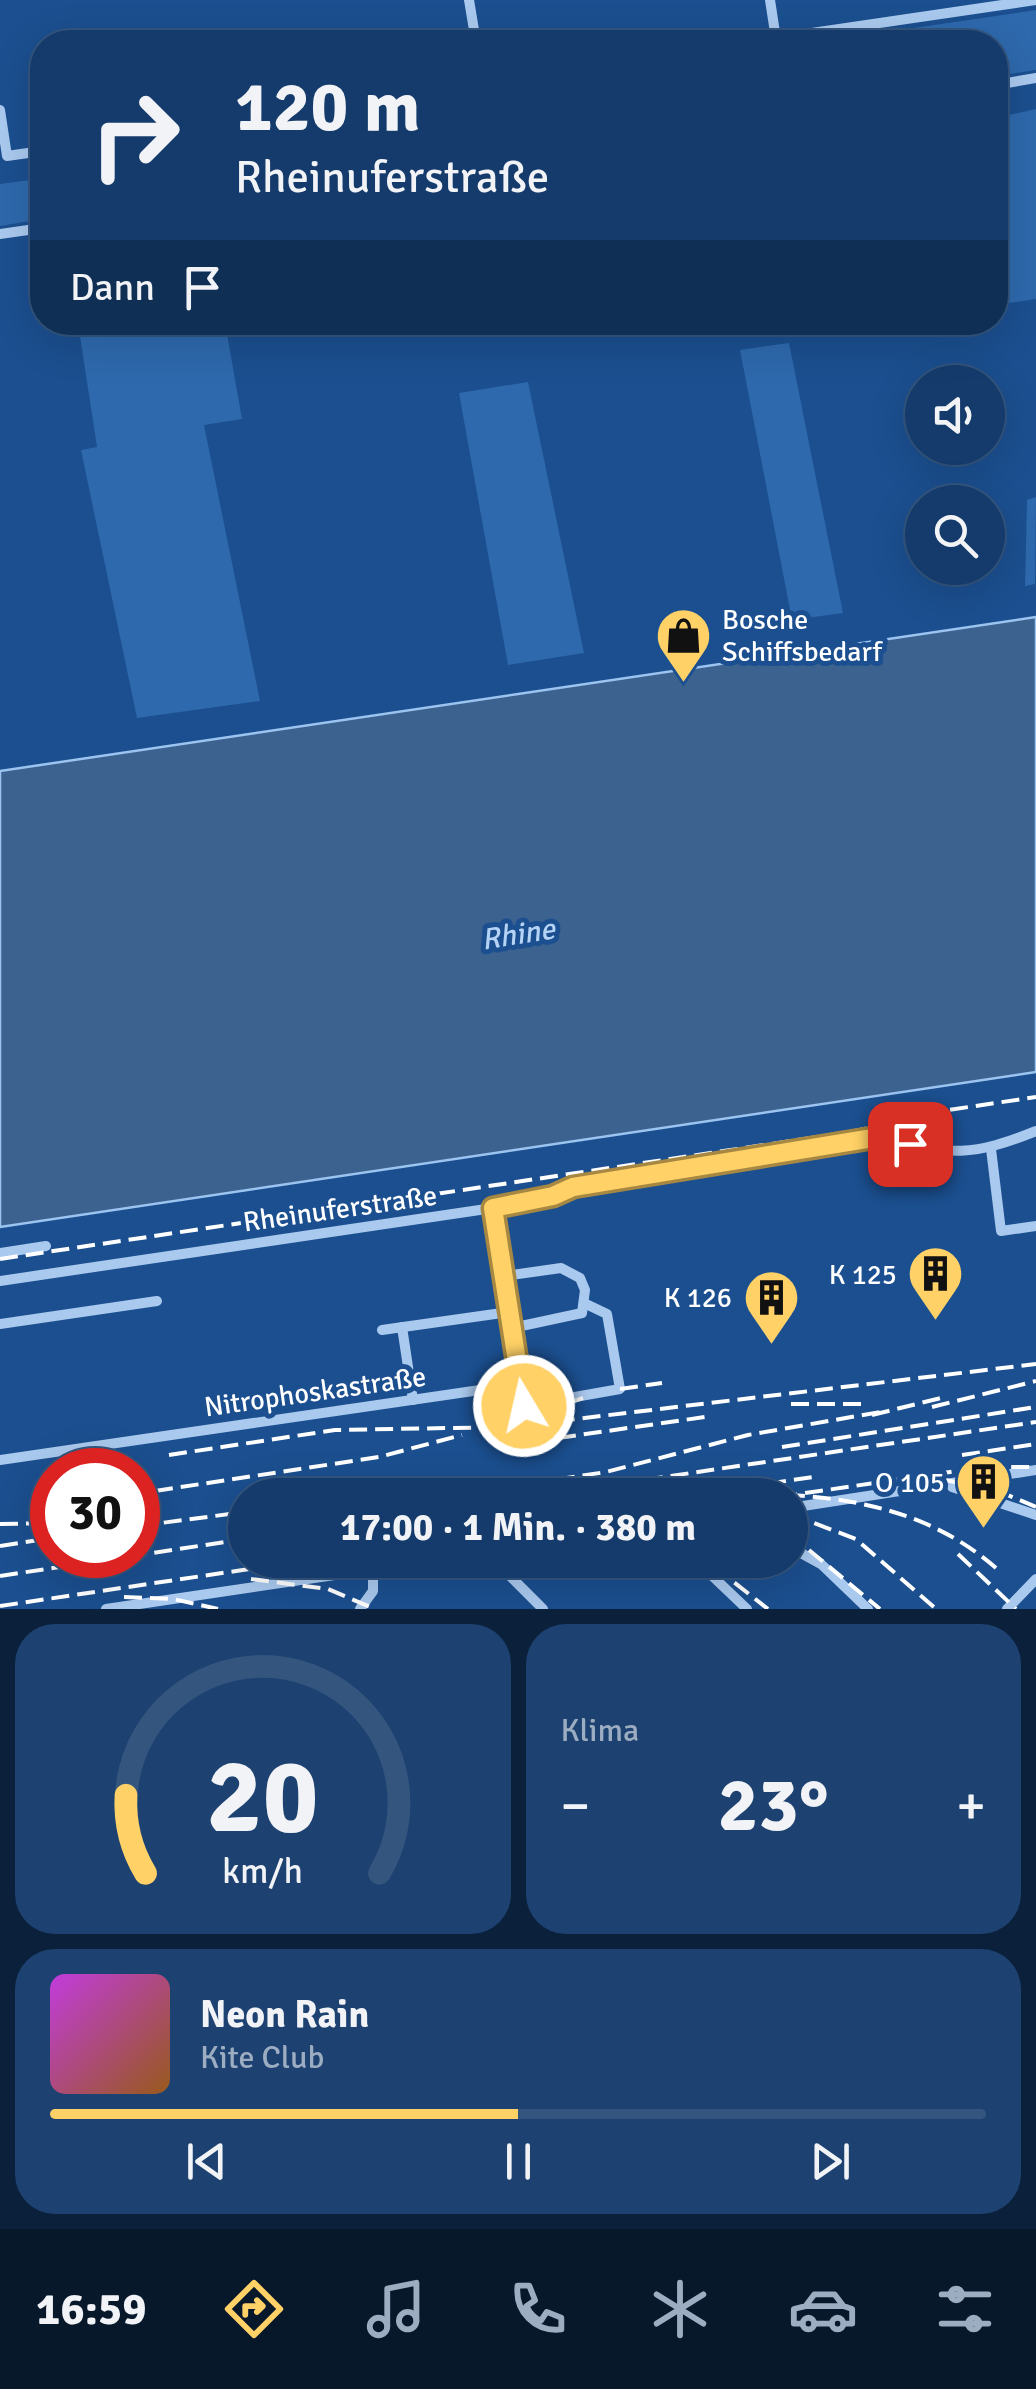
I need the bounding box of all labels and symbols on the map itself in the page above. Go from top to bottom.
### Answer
place label: Bosche Schiffsbedarf [722,603,884,669]
shop icon: Bosche Schiffsbedarf [653,605,713,684]
water label: Rhine [479,910,559,959]
pin [868,1102,953,1187]
street label: Rheinuferstraße [241,1179,439,1239]
building icon: K 125 [906,1244,966,1323]
place label: K 125 [829,1258,897,1292]
building icon: K 126 [741,1267,801,1346]
place label: K 126 [664,1281,732,1315]
position arrow [472,1354,576,1458]
street label: Nitrophoskastraße [202,1360,428,1424]
speed limit sign: 30 [30,1448,160,1578]
building icon: O 105 [954,1452,1014,1531]
place label: O 105 [875,1466,945,1500]

